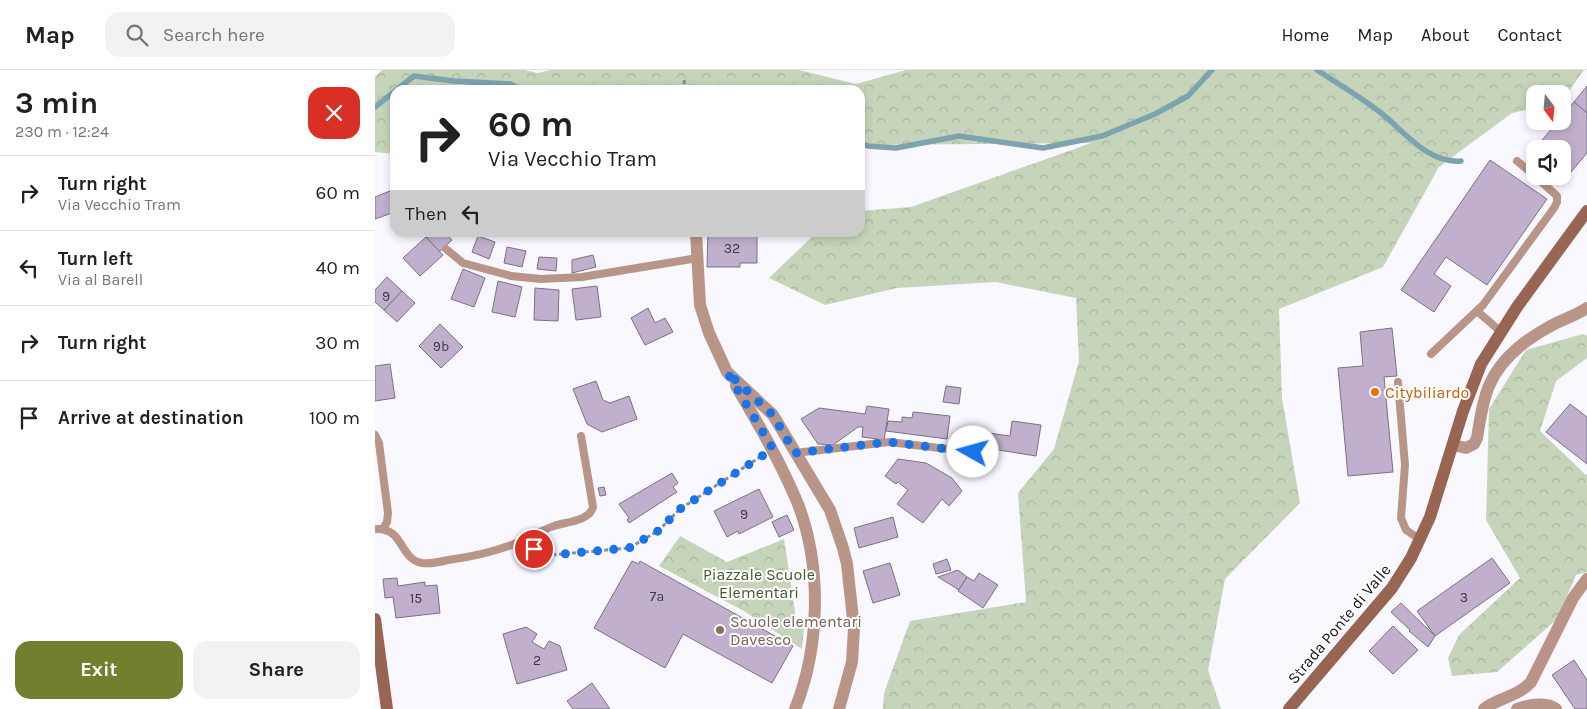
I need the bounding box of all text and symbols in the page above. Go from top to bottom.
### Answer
search box [105,12,455,57]
text: Map [25,21,75,49]
icon: search [123,21,151,49]
text: Search here [163,24,265,46]
text: Home [1281,24,1329,46]
text: Map [1357,24,1393,46]
text: About [1421,24,1470,46]
text: Contact [1498,24,1562,46]
text: 3 min [15,85,98,121]
north arrow [1526,85,1571,130]
map controls [1526,85,1571,185]
button: close [308,87,360,139]
text: 60 m [488,104,573,145]
icon: right [405,105,470,170]
text: 230 m · 12:24 [15,122,109,141]
button: sound [1526,140,1571,185]
text: Via Vecchio Tram [488,146,657,172]
text: Turn right [58,173,147,195]
icon: right [15,179,43,207]
text: 60 m [316,182,360,204]
text: Via Vecchio Tram [58,195,181,214]
icon: left [457,200,485,228]
text: Then [405,203,447,225]
house number: 32 [724,240,740,257]
text: Turn left [58,248,133,270]
icon: left [15,254,43,282]
text: 40 m [316,257,360,279]
text: Via al Barell [58,270,143,289]
house number: 9 [382,288,390,305]
icon: right [15,329,43,357]
text: Turn right [58,332,147,354]
text: 30 m [315,332,360,354]
house number: 9b [433,338,449,355]
place label: Citybiliardo [1385,383,1469,402]
marker: Citybiliardo [1369,386,1381,398]
icon: arrive [15,404,43,432]
text: Arrive at destination [58,407,244,429]
text: 100 m [309,407,360,429]
position arrow [946,425,998,477]
house number: 9 [740,506,748,523]
pin [513,528,555,570]
icon: arrive [520,535,548,563]
street label: Strada Ponte di Valle [1283,560,1395,688]
park label: Piazzale Scuole Elementari [703,565,815,602]
house number: 7a [650,588,664,605]
house number: 3 [1460,589,1468,606]
house number: 15 [410,590,422,607]
place label: Scuole elementari Davesco [730,612,862,649]
marker: Scuole elementari Davesco [714,624,726,636]
button: Exit [15,641,183,699]
button: Share [193,641,360,699]
house number: 2 [533,652,541,669]

